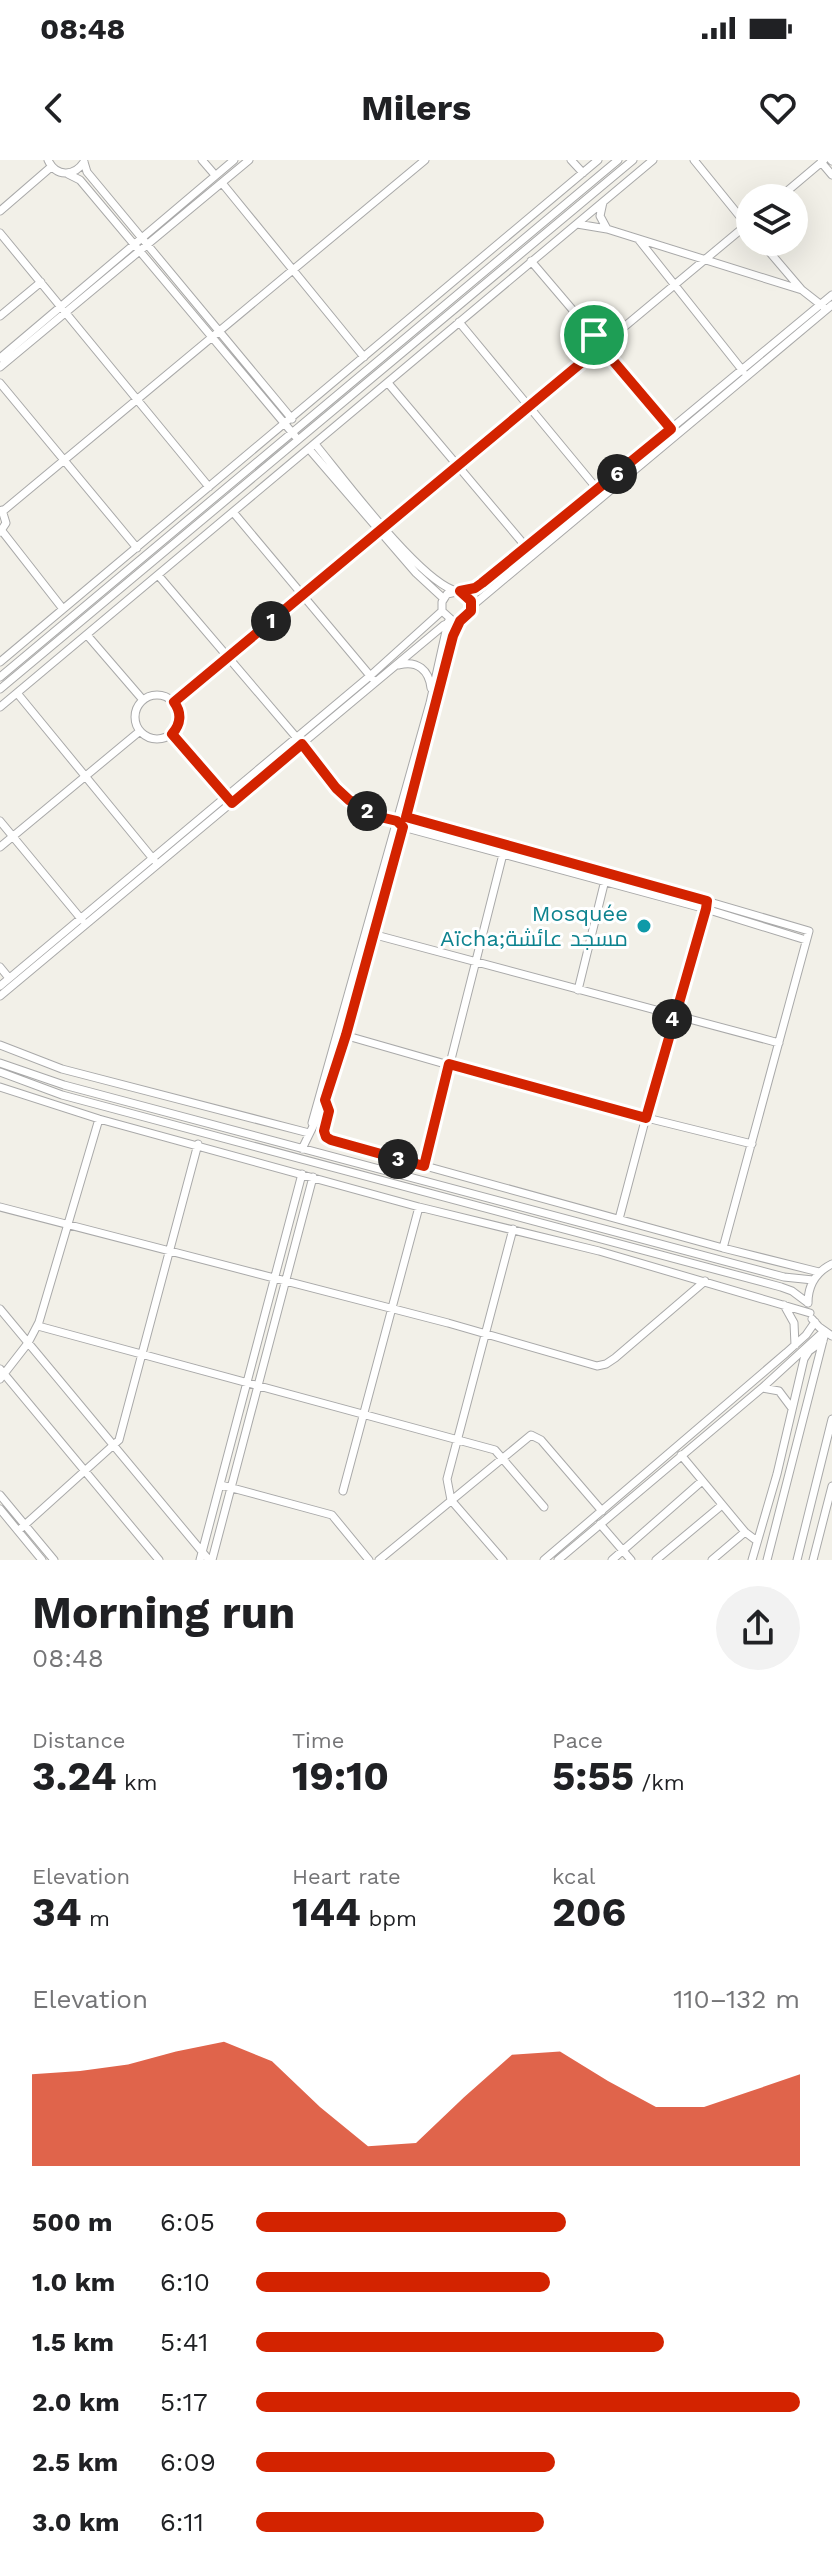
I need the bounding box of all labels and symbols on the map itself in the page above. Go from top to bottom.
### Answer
pin [560,301,628,369]
pin: 6 [597,454,637,494]
pin: 1 [251,601,291,641]
pin: 2 [347,791,387,831]
place label: Mosquée Aïcha;مسجد عائشة [440,901,628,951]
marker: Mosquée Aïcha;مسجد عائشة [635,917,653,935]
pin: 4 [652,999,692,1039]
pin: 3 [378,1139,418,1179]

